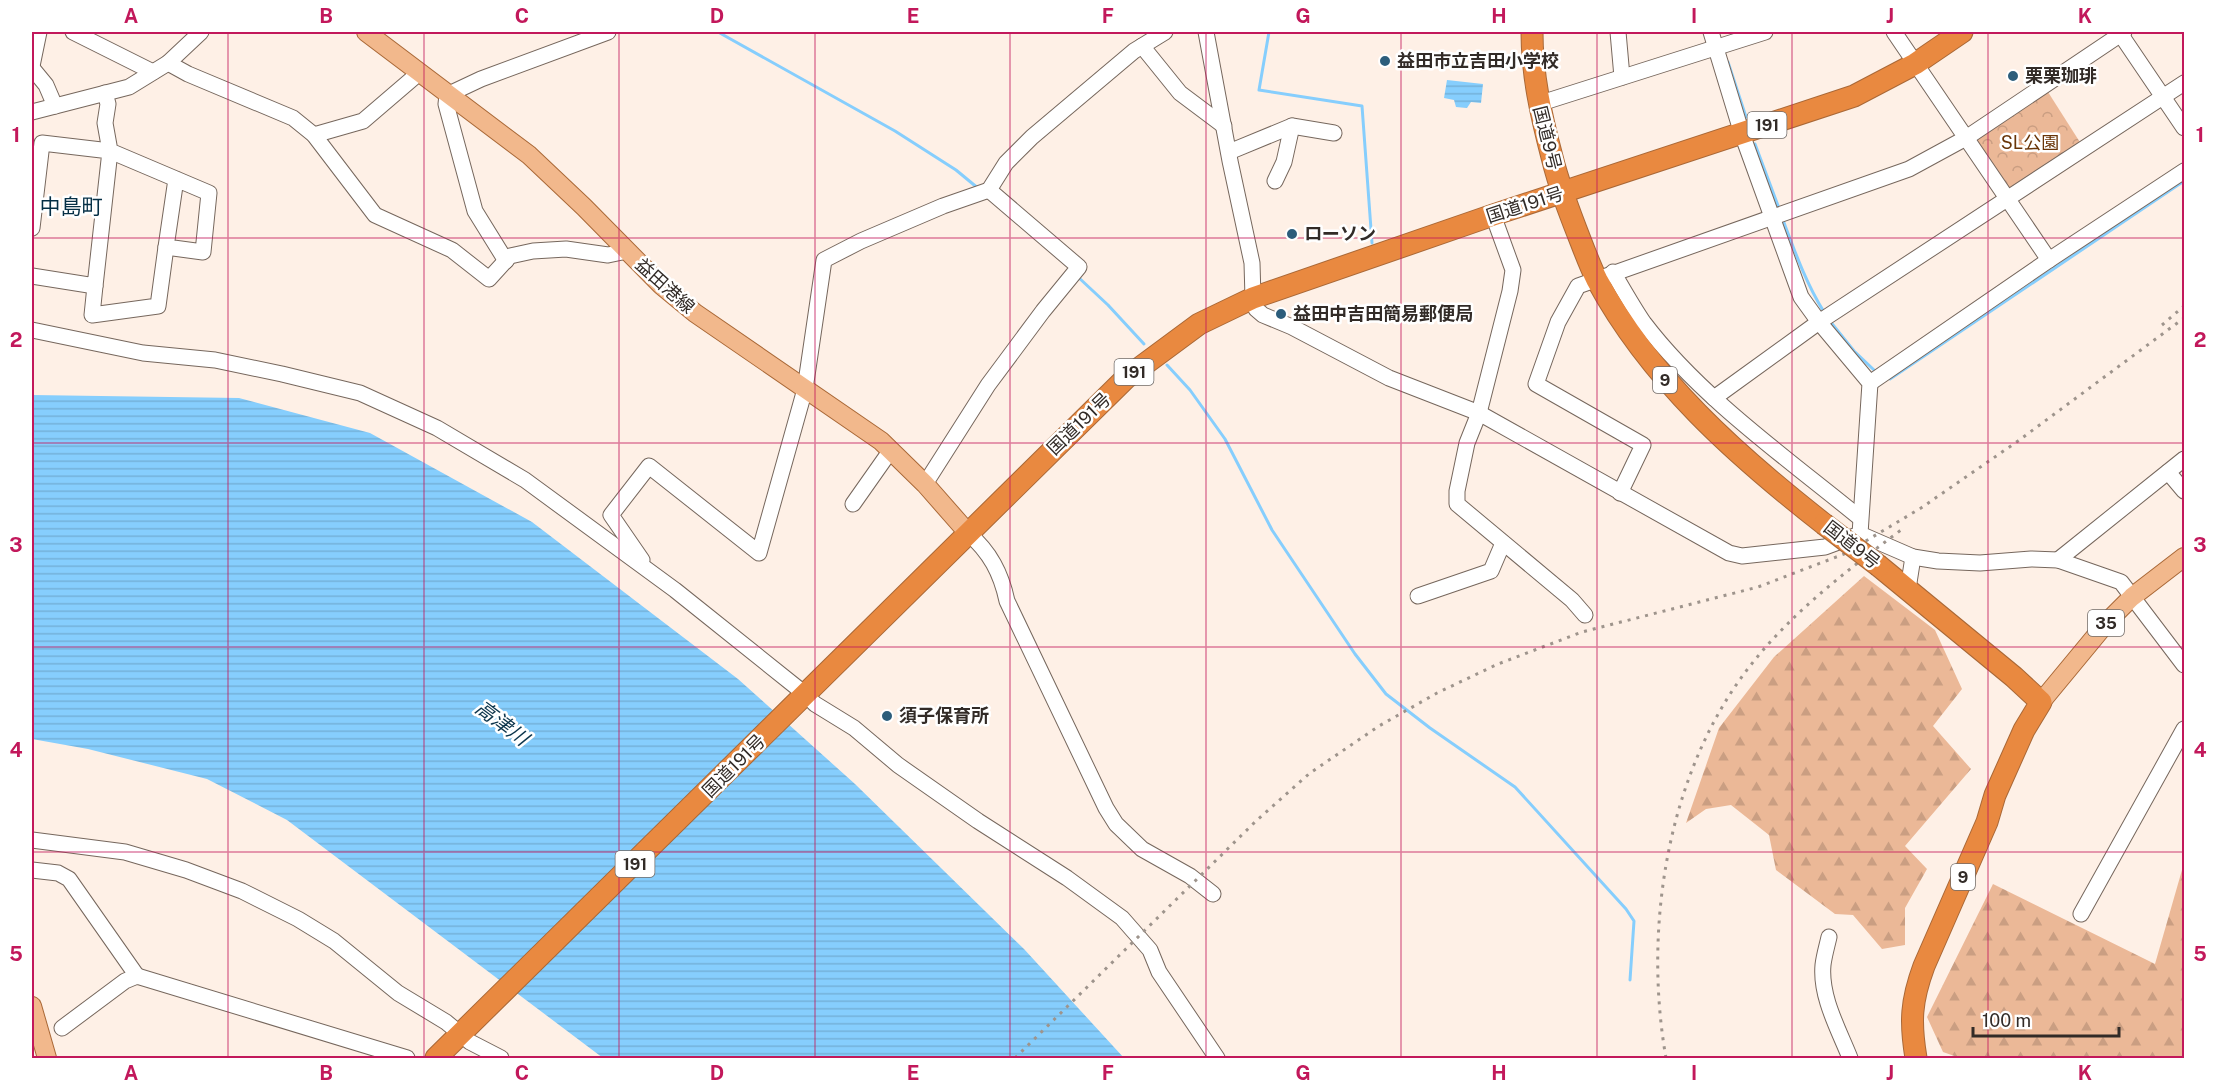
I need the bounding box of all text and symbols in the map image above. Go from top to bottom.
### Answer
text: A [124,4,138,28]
text: B [319,4,333,28]
text: C [515,4,529,28]
text: D [710,4,724,28]
text: E [907,4,919,28]
text: F [1102,4,1114,28]
text: G [1295,4,1311,28]
text: H [1491,4,1507,28]
text: I [1691,4,1697,28]
text: J [1886,4,1894,28]
text: K [2078,4,2092,28]
place label: 益田市立吉田小学校 [1397,50,1559,71]
marker: 益田市立吉田小学校 [1378,54,1392,68]
place label: 栗栗珈琲 [2025,65,2097,86]
marker: 栗栗珈琲 [2006,69,2020,83]
street label: 国道9号 [1529,104,1566,172]
road number: 191 [1748,112,1786,138]
text: 1 [12,123,20,147]
text: 1 [2196,123,2204,147]
park label: SL公園 [2001,132,2059,153]
street label: 国道191号 [1484,182,1566,227]
district label: 中島町 [40,194,103,219]
place label: ローソン [1304,223,1376,244]
marker: ローソン [1285,227,1299,241]
street label: 益田港線 [632,254,699,318]
place label: 益田中吉田簡易郵便局 [1293,303,1473,324]
marker: 益田中吉田簡易郵便局 [1274,307,1288,321]
text: 2 [10,328,22,352]
text: 2 [2194,328,2206,352]
road number: 191 [1114,359,1154,385]
road number: 9 [1653,367,1677,393]
street label: 国道191号 [1043,388,1115,459]
street label: 国道9号 [1820,516,1884,573]
text: 3 [9,533,23,557]
text: 3 [2193,533,2207,557]
road number: 35 [2088,610,2124,636]
water label: 高津川 [471,695,535,752]
place label: 須子保育所 [899,705,989,726]
marker: 須子保育所 [880,709,894,723]
street label: 国道191号 [698,730,769,801]
text: 4 [9,738,23,762]
text: 4 [2193,738,2207,762]
road number: 191 [616,851,654,877]
road number: 9 [1951,864,1975,890]
text: 5 [9,942,23,966]
text: 5 [2193,942,2207,966]
scale bar [1973,1000,2118,1038]
text: 100 m [1982,1010,2031,1031]
text: A [124,1061,138,1085]
text: B [319,1061,333,1085]
text: C [515,1061,529,1085]
text: D [710,1061,724,1085]
text: E [907,1061,919,1085]
text: F [1102,1061,1114,1085]
text: G [1295,1061,1311,1085]
text: H [1491,1061,1507,1085]
text: I [1691,1061,1697,1085]
text: J [1886,1061,1894,1085]
text: K [2078,1061,2092,1085]

